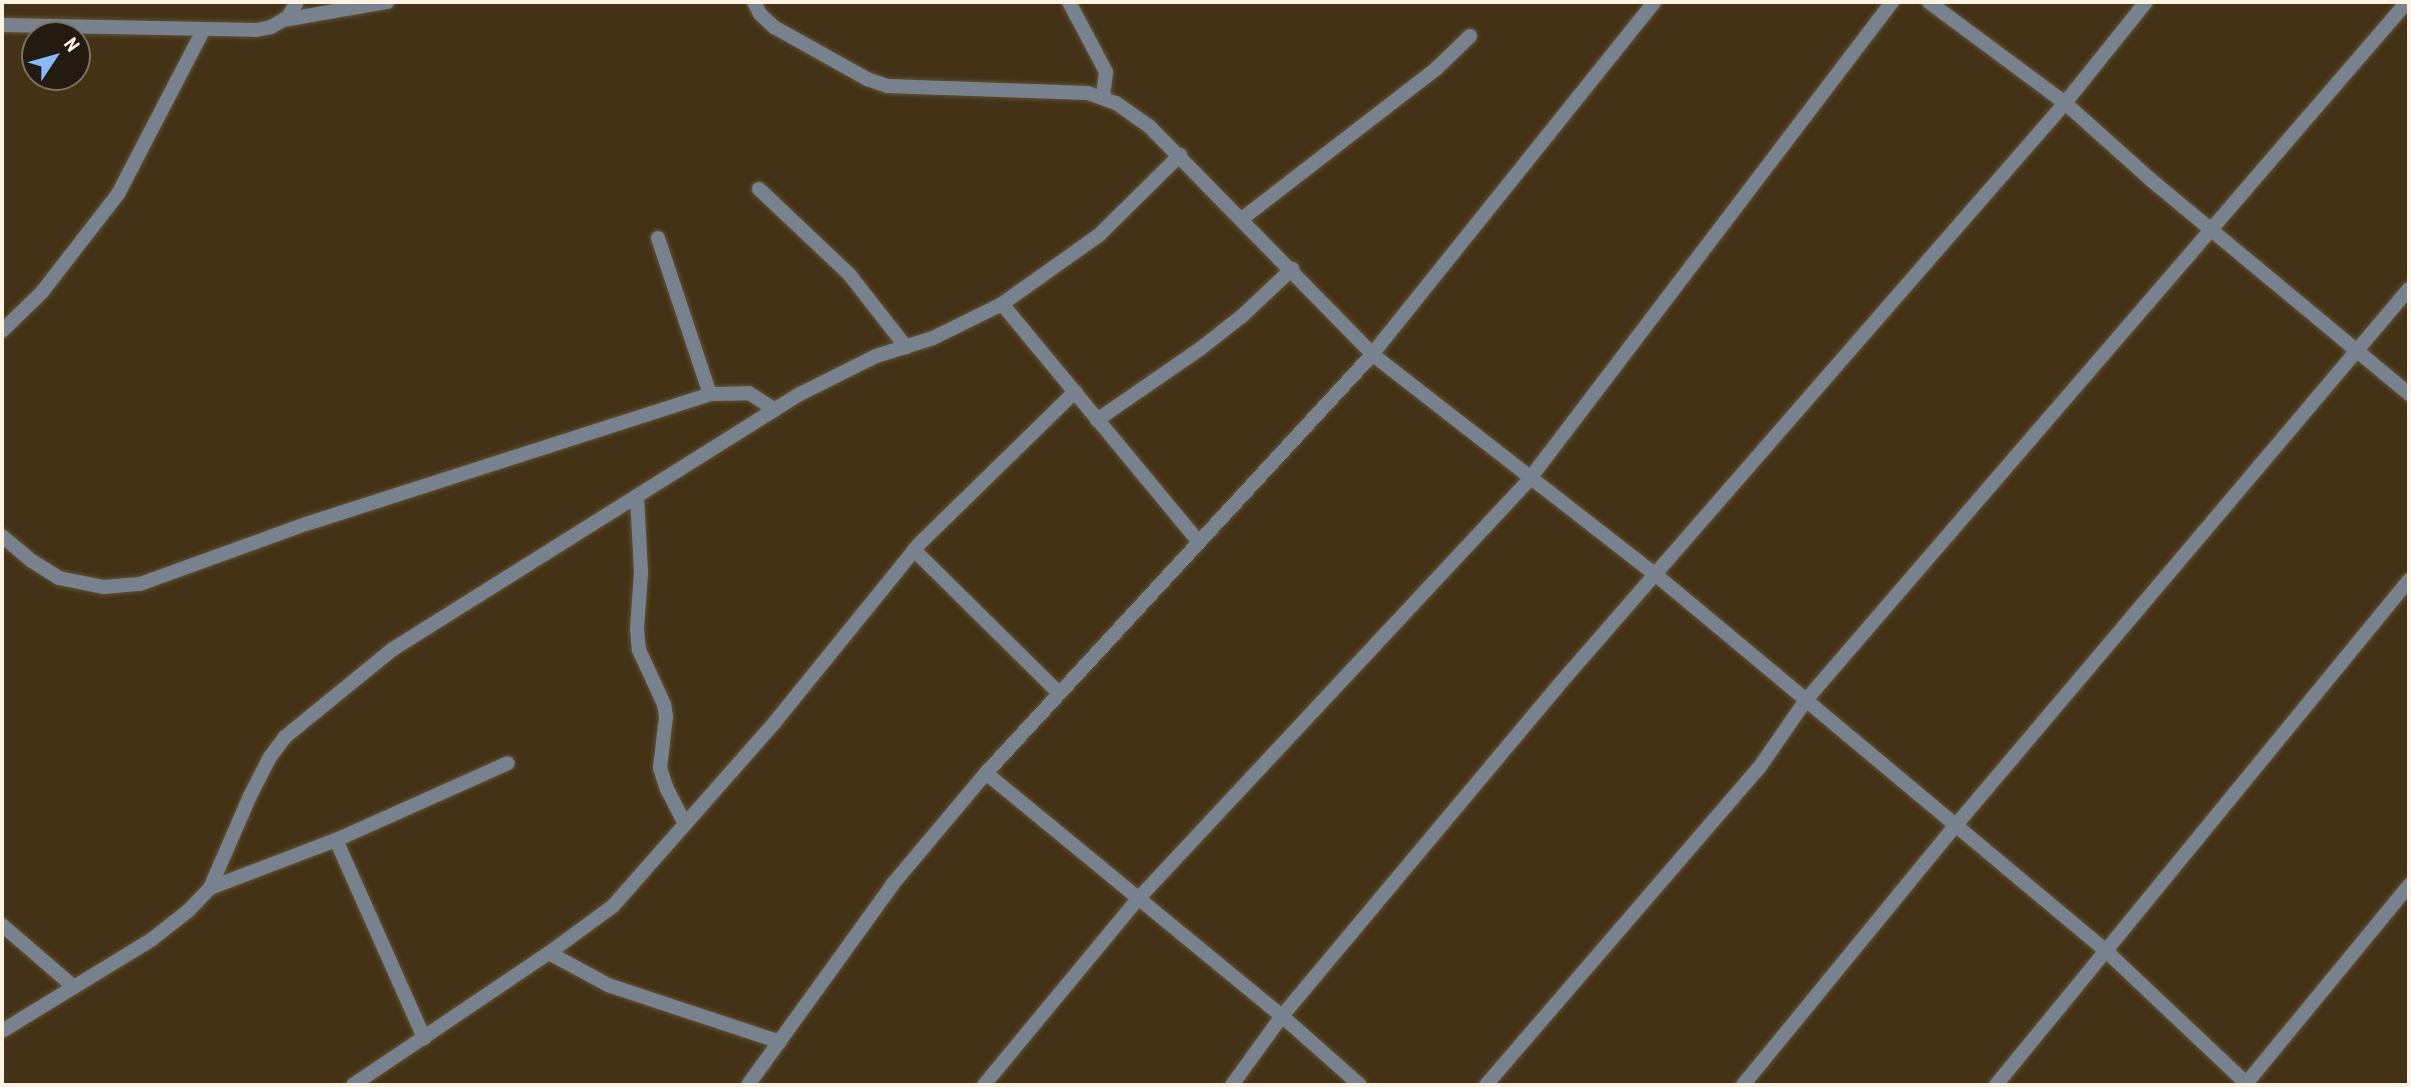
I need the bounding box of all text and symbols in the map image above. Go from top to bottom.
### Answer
north arrow [21,21,91,91]
text: N [59,33,84,56]

